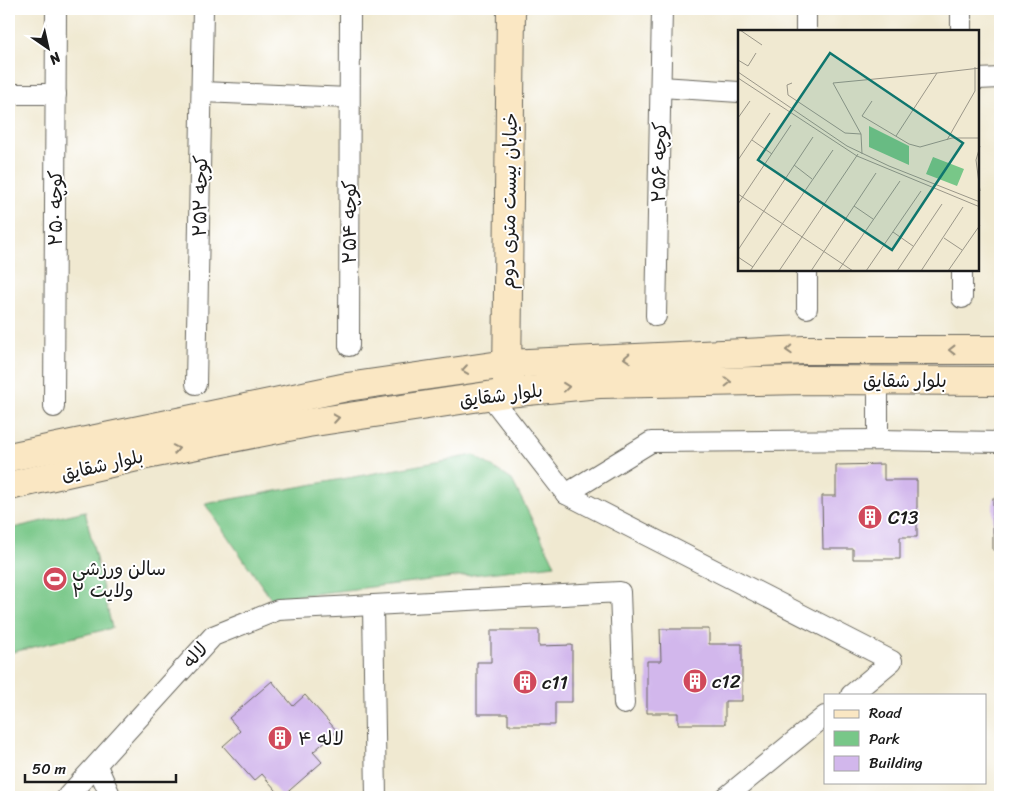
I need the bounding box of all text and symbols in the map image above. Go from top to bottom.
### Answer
north arrow [22,22,72,72]
inset map [738,30,979,271]
text: N [44,45,67,72]
street label: خیابان بیست متری دوم [491,112,527,290]
street label: کوچه ۲۵۶ [642,121,676,203]
street label: کوچه ۲۵۲ [183,155,217,237]
street label: کوچه ۲۵۰ [39,170,72,246]
street label: کوچه ۲۵۴ [333,180,366,264]
one-way arrow [785,345,793,356]
one-way arrow [947,345,955,355]
one-way arrow [622,353,630,364]
one-way arrow [460,364,468,375]
street label: بلوار شقایق [863,364,947,397]
street label: بلوار شقایق [457,374,545,416]
one-way arrow [724,376,732,387]
one-way arrow [562,382,570,393]
one-way arrow [331,414,340,424]
street label: بلوار شقایق [57,439,147,491]
one-way arrow [172,444,180,455]
place label: C13 [888,501,919,534]
building icon: C13 [857,504,883,530]
place label: سالن ورزشی ولایت ۲ [72,552,166,607]
sports icon: سالن ورزشی ولایت ۲ [42,566,68,592]
street label: لاله [174,634,216,676]
place label: c12 [712,665,741,698]
place label: c11 [542,666,568,699]
building icon: c12 [682,668,708,694]
building icon: c11 [512,669,538,695]
legend [824,694,986,784]
text: Road [869,700,902,726]
place label: لاله ۴ [298,722,344,755]
building icon: لاله ۴ [267,725,293,751]
text: Park [869,726,900,752]
text: Building [869,750,923,776]
scale bar [25,751,176,783]
text: 50 m [32,756,67,782]

